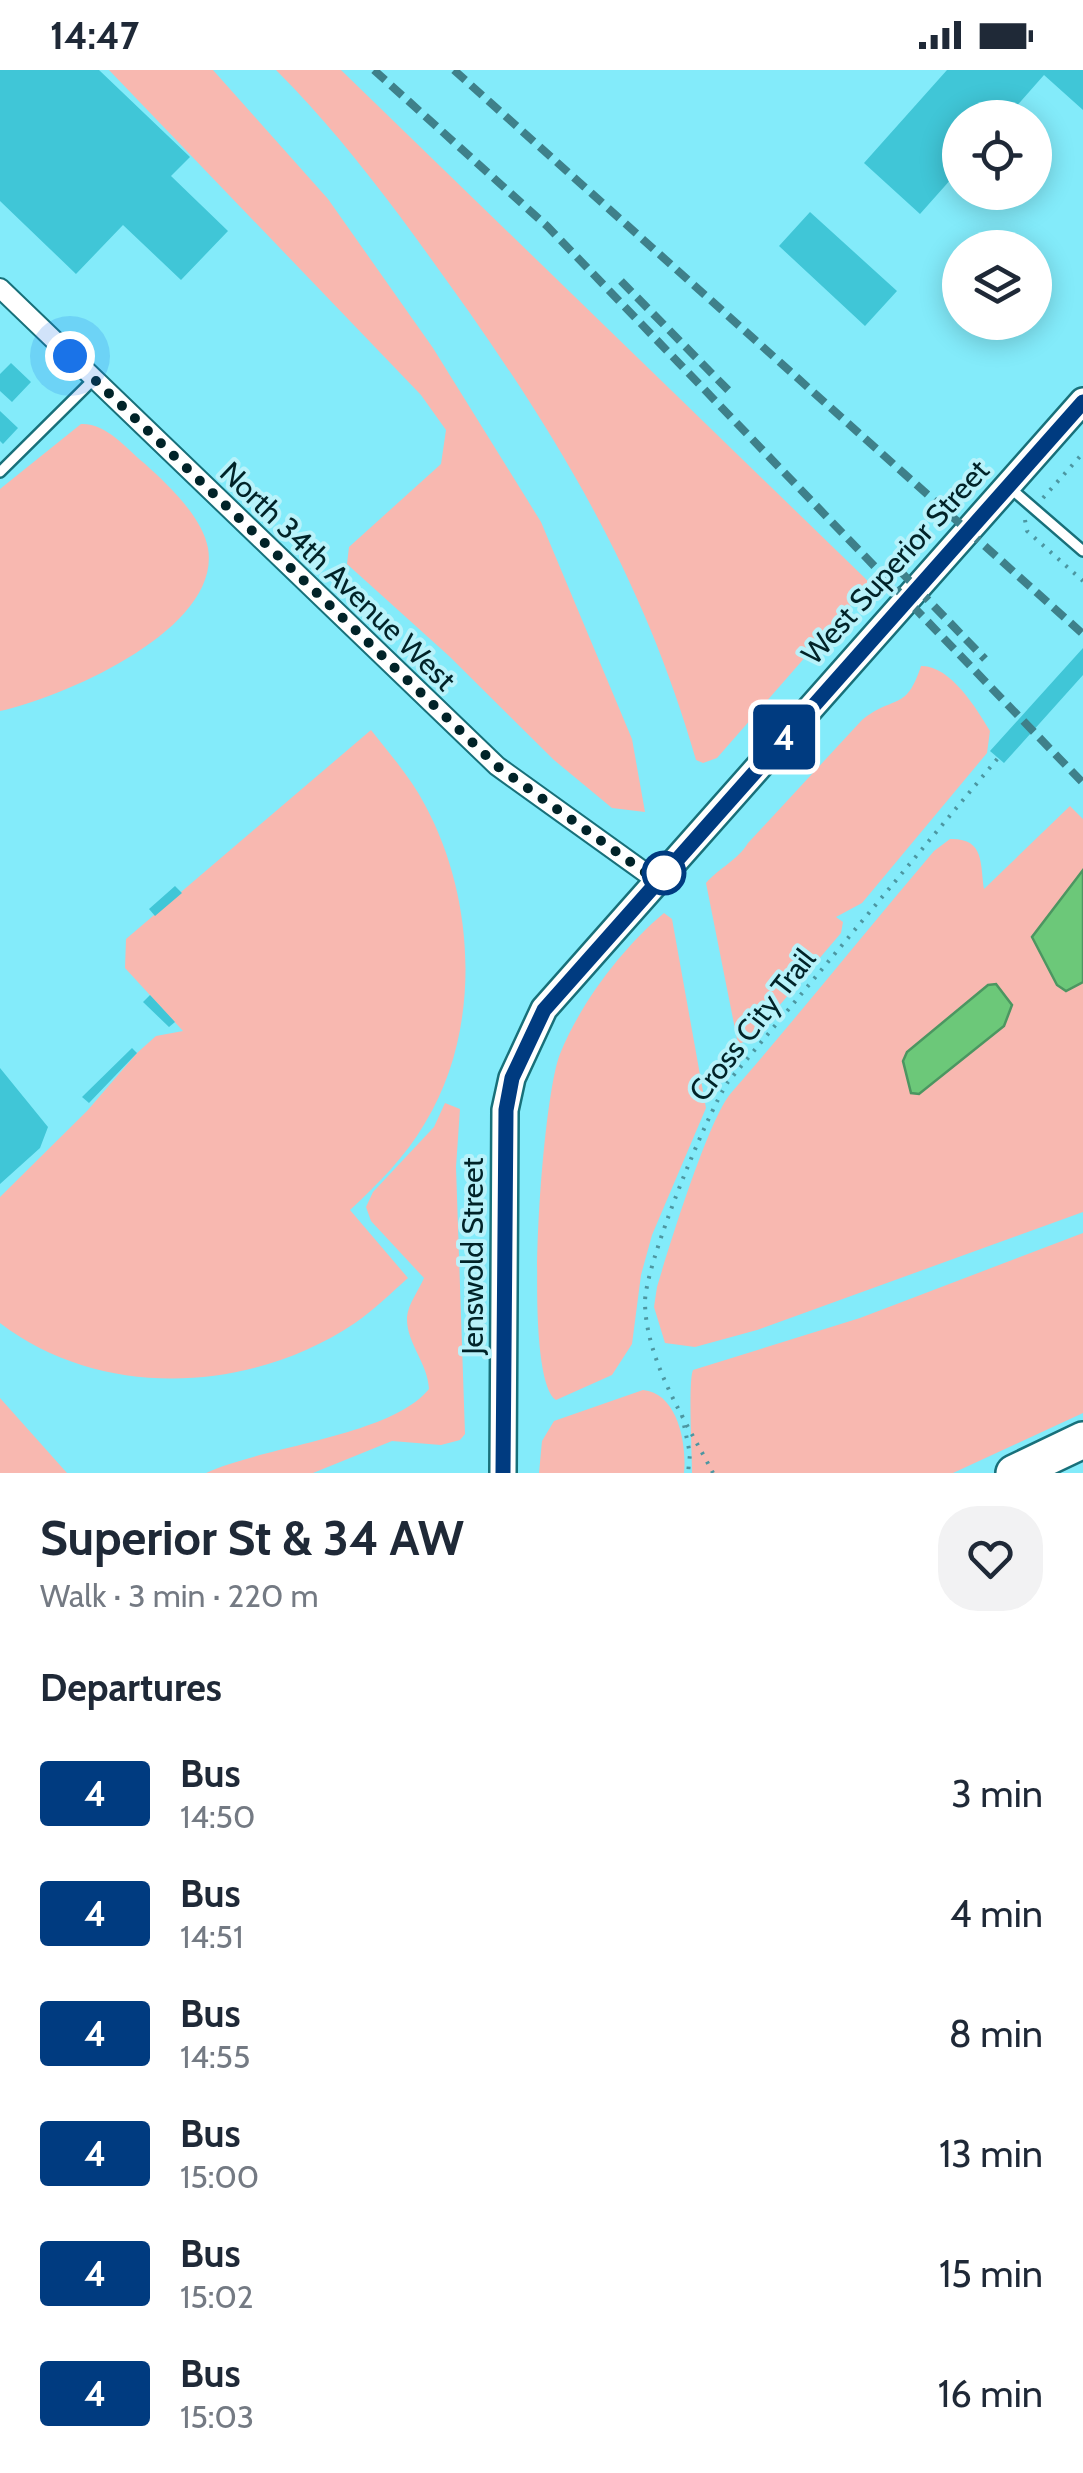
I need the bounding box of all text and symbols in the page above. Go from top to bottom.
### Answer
text: 14:47 [50,12,139,59]
map controls [942,100,1052,340]
button: locate [942,100,1052,210]
button: layers [942,230,1052,340]
your location [45,331,95,381]
street label: West Superior Street [793,452,997,672]
street label: North 34th Avenue West [212,454,464,698]
line badge: 4 [752,704,816,770]
text: 4 [773,716,795,759]
unlabelled marker [643,852,685,894]
street label: Cross City Trail [681,941,823,1109]
street label: Jenswold Street [454,1157,491,1356]
button: heart [938,1506,1043,1611]
text: Superior St & 34 AW [40,1509,464,1567]
text: Walk · 3 min · 220 m [40,1576,319,1615]
text: Departures [40,1664,222,1711]
text: Bus [180,1750,241,1797]
text: 3 min [951,1770,1043,1817]
text: 4 [84,1772,106,1815]
text: 14:50 [180,1797,255,1836]
text: Bus [180,1870,241,1917]
text: 4 min [950,1890,1043,1937]
text: 4 [84,1892,106,1935]
text: 14:51 [180,1917,243,1956]
text: Bus [180,1990,241,2037]
text: 8 min [949,2010,1043,2057]
text: 4 [84,2012,106,2055]
text: 14:55 [180,2037,250,2076]
text: Bus [180,2110,241,2157]
text: 13 min [939,2130,1043,2177]
text: 4 [84,2132,106,2175]
text: 15:00 [180,2157,259,2196]
text: Bus [180,2230,241,2277]
text: 15 min [939,2250,1043,2297]
text: 4 [84,2252,106,2295]
text: 15:02 [180,2277,254,2316]
text: Bus [180,2350,241,2397]
text: 16 min [938,2370,1043,2417]
text: 4 [84,2372,106,2415]
text: 15:03 [180,2397,254,2436]

